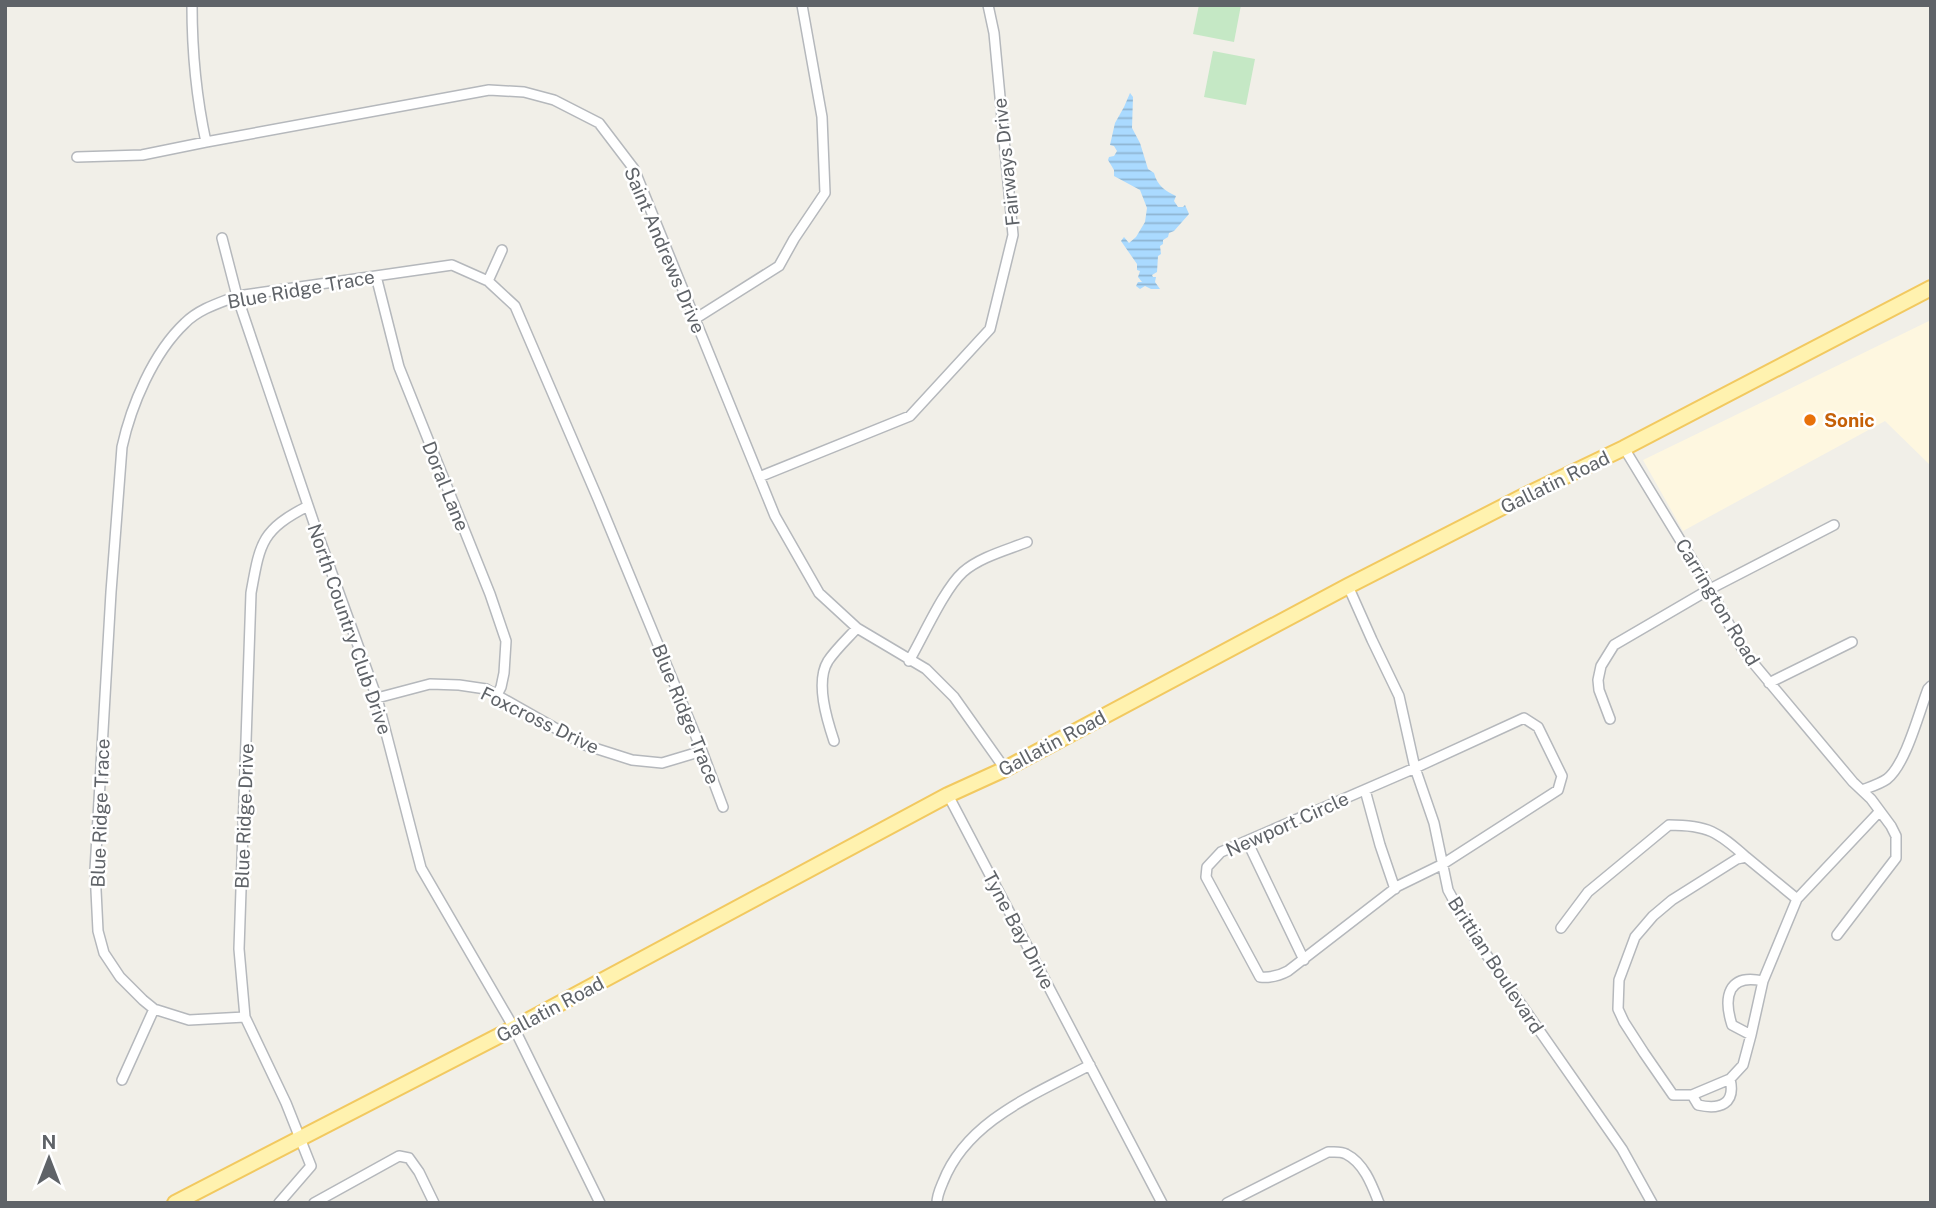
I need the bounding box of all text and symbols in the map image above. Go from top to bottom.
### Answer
street label: Fairways Drive [988,97,1024,227]
street label: Saint Andrews Drive [620,163,710,337]
street label: Blue Ridge Trace [226,265,376,313]
place label: Sonic [1824,409,1875,431]
marker: Sonic [1802,412,1818,428]
street label: Doral Lane [418,438,474,534]
street label: Gallatin Road [1497,446,1613,518]
street label: North Country Club Drive [304,521,396,737]
street label: Carrington Road [1671,534,1765,670]
street label: Blue Ridge Trace [648,641,724,787]
street label: Foxcross Drive [477,682,603,758]
street label: Gallatin Road [995,705,1109,781]
street label: Blue Ridge Trace [86,738,114,888]
street label: Blue Ridge Drive [230,743,258,889]
street label: Newport Circle [1222,787,1352,861]
street label: Tyne Bay Drive [979,867,1059,993]
street label: Brittian Boulevard [1444,893,1548,1037]
street label: Gallatin Road [493,971,607,1047]
north arrow [14,1124,84,1194]
text: N [42,1131,56,1153]

